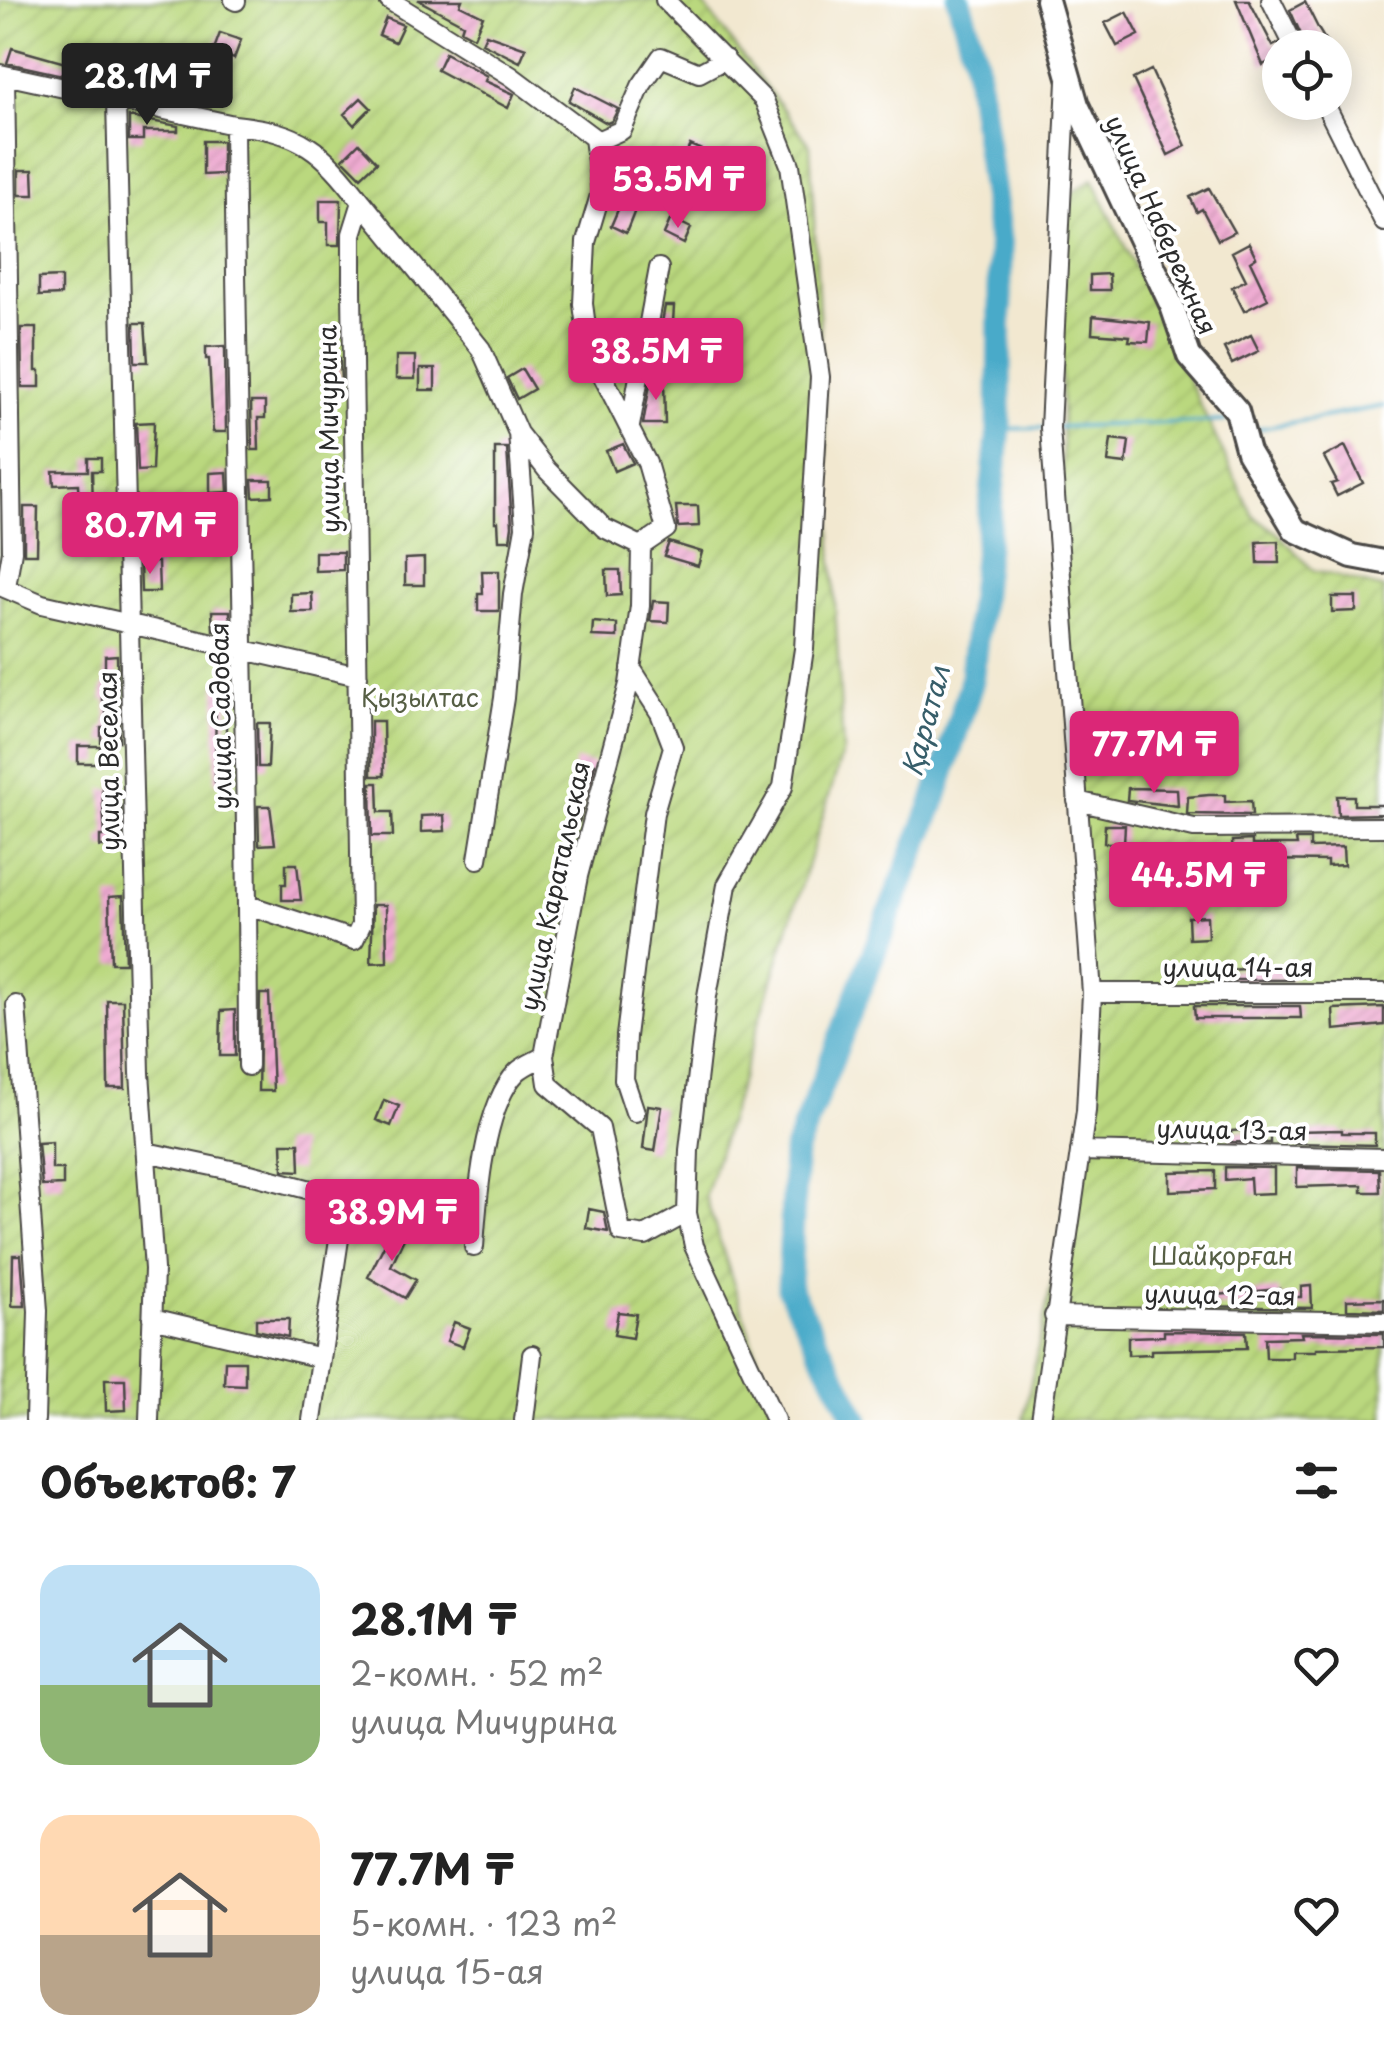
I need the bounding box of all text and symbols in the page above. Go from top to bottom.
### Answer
map controls [1262,30,1352,120]
button: locate [1262,30,1352,120]
pin: 28.1M ₸ [55,43,239,128]
text: 28.1M ₸ [84,51,210,99]
street label: улица Набережная [1096,109,1227,340]
pin: 53.5M ₸ [586,146,770,231]
text: 53.5M ₸ [612,154,744,202]
pin: 38.5M ₸ [564,318,748,403]
street label: улица Мичурина [307,324,349,533]
text: 38.5M ₸ [590,326,722,374]
pin: 80.7M ₸ [58,492,242,577]
text: 80.7M ₸ [84,500,216,548]
street label: улица Садовая [199,622,241,810]
water label: Қаратал [889,660,960,781]
street label: улица Веселая [87,671,129,851]
park label: Қызылтас [361,678,479,716]
pin: 77.7M ₸ [1062,711,1246,796]
text: 77.7M ₸ [1092,719,1216,767]
street label: улица Каратальская [509,757,599,1014]
pin: 44.5M ₸ [1106,842,1290,927]
text: 44.5M ₸ [1131,850,1265,898]
street label: улица 14-ая [1162,948,1314,986]
street label: улица 13-ая [1156,1109,1308,1149]
pin: 38.9M ₸ [300,1179,484,1264]
text: 38.9M ₸ [327,1187,457,1235]
park label: Шайқорған [1151,1236,1293,1274]
street label: улица 12-ая [1144,1274,1296,1314]
text: Объектов: 7 [40,1449,296,1512]
icon: filters [1289,1453,1344,1508]
text: 28.1M ₸ [350,1586,516,1649]
icon: home [120,1605,240,1725]
icon: heart [1289,1638,1344,1693]
text: 2-комн. · 52 m² [350,1649,604,1697]
text: улица Мичурина [350,1697,617,1745]
text: 77.7M ₸ [350,1836,514,1899]
icon: home [120,1855,240,1975]
icon: heart [1289,1888,1344,1943]
text: 5-комн. · 123 m² [350,1899,618,1947]
text: улица 15-ая [350,1947,544,1995]

